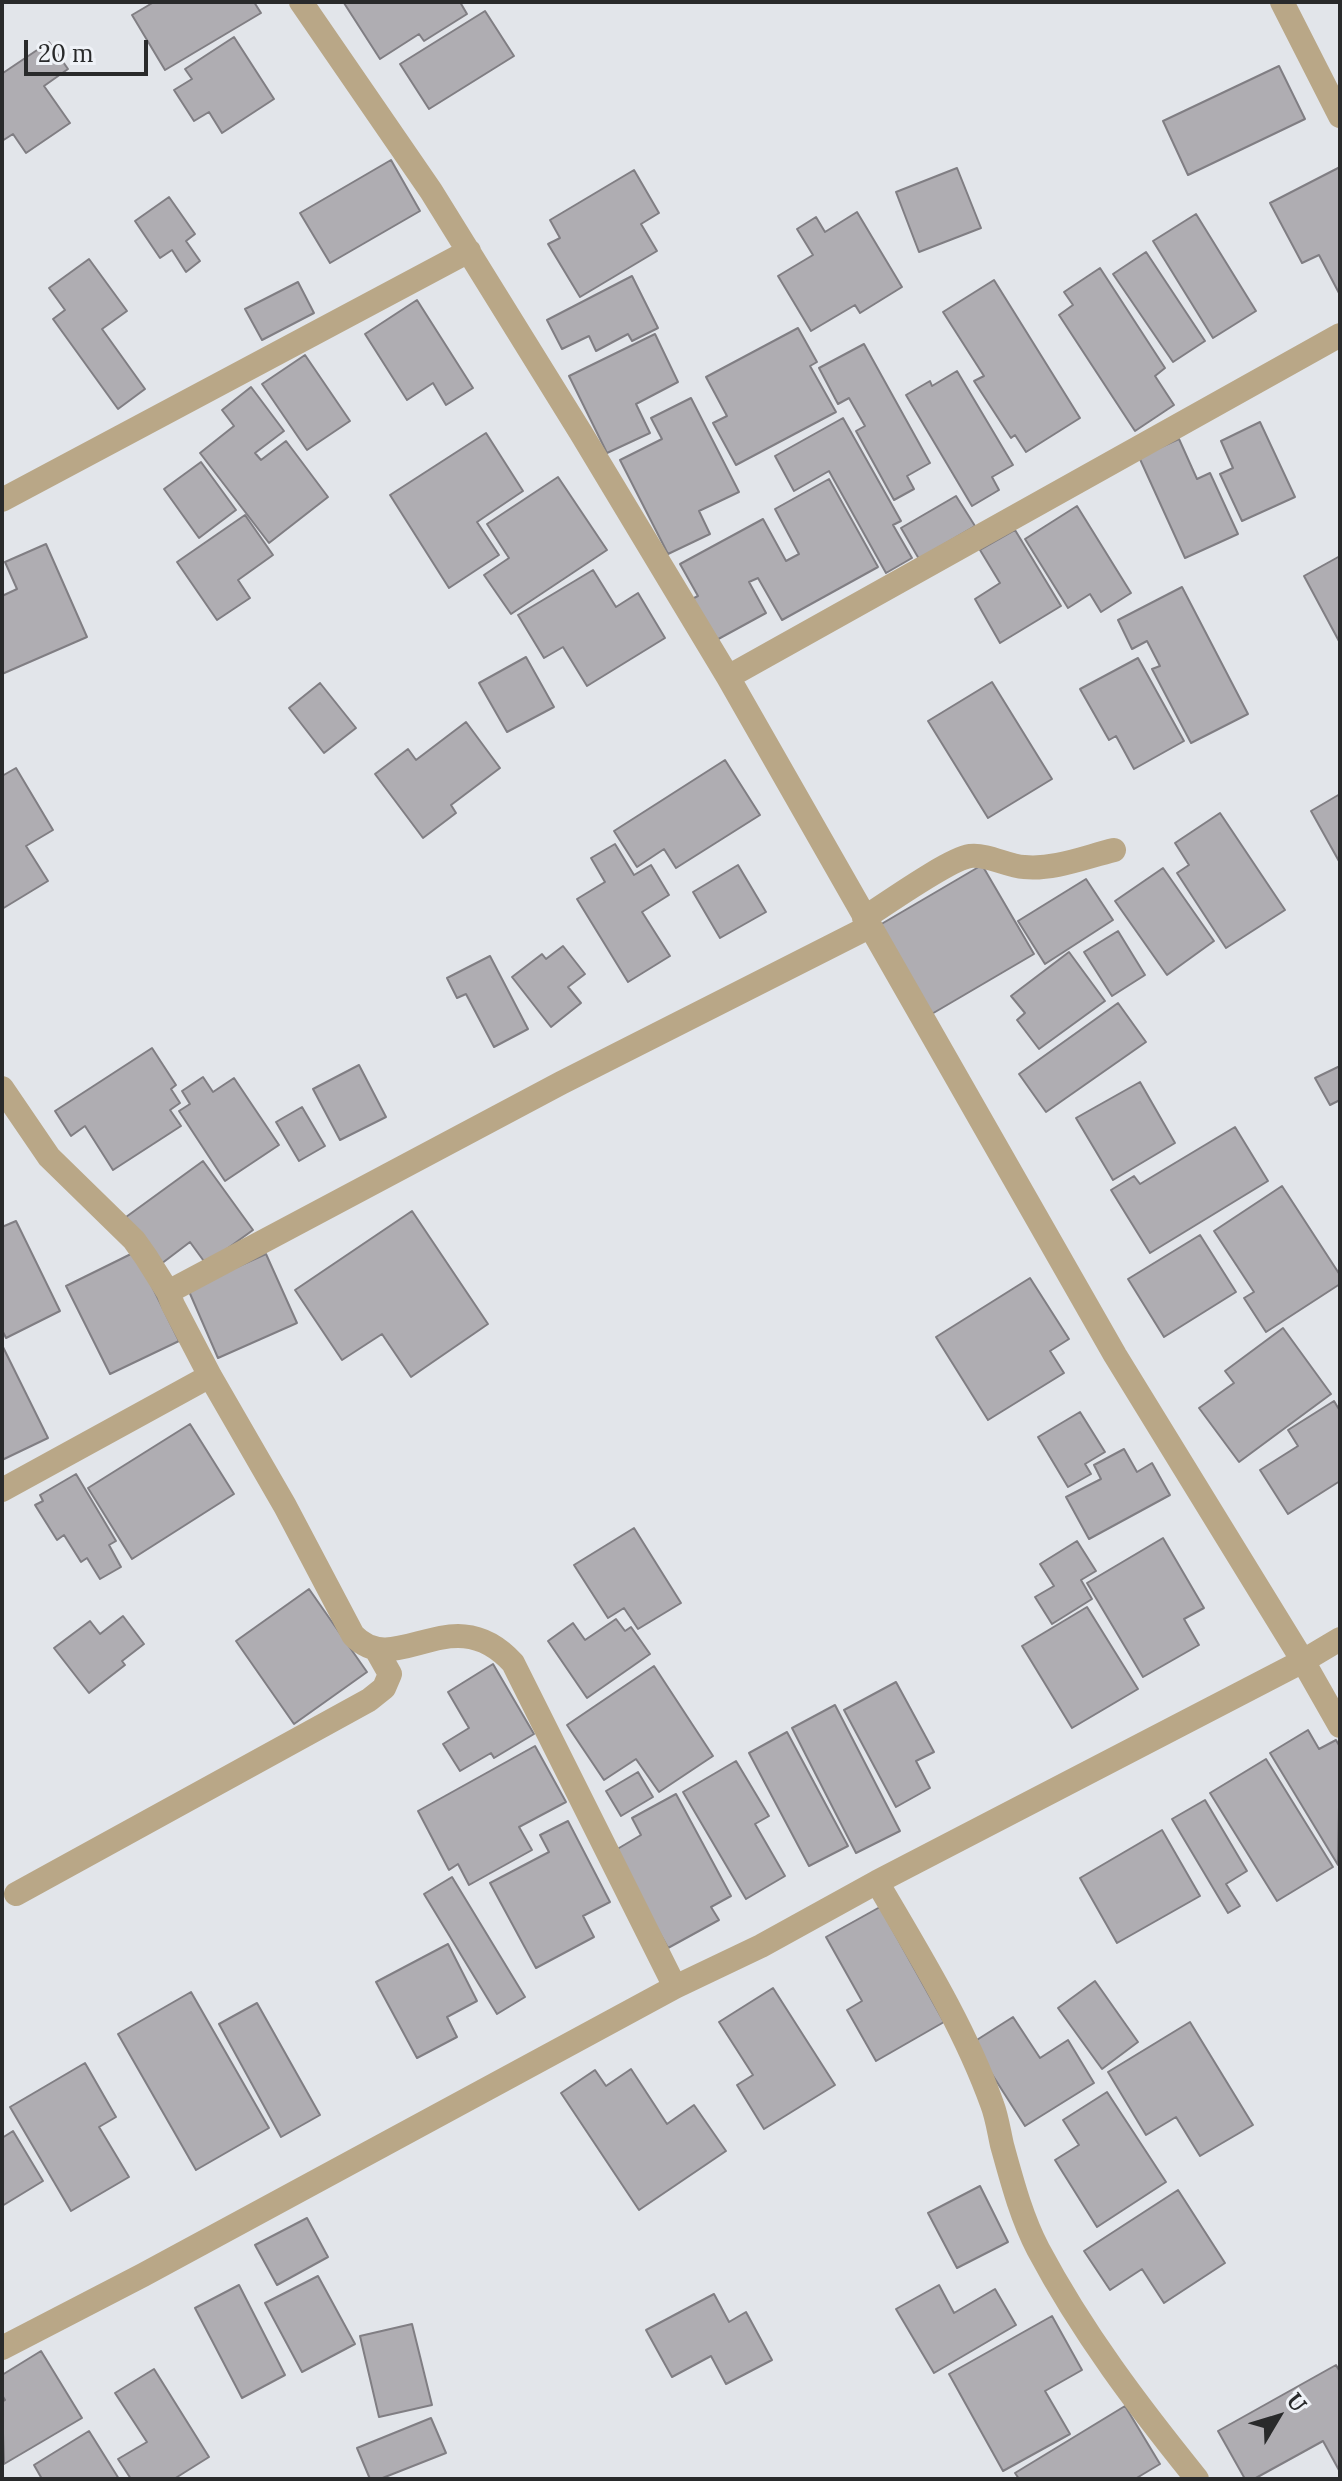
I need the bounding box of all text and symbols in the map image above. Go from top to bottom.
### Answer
scale bar [28,24,152,74]
text: 20 m [38,38,94,69]
north arrow [1238,2377,1318,2457]
text: U [1281,2387,1313,2417]

